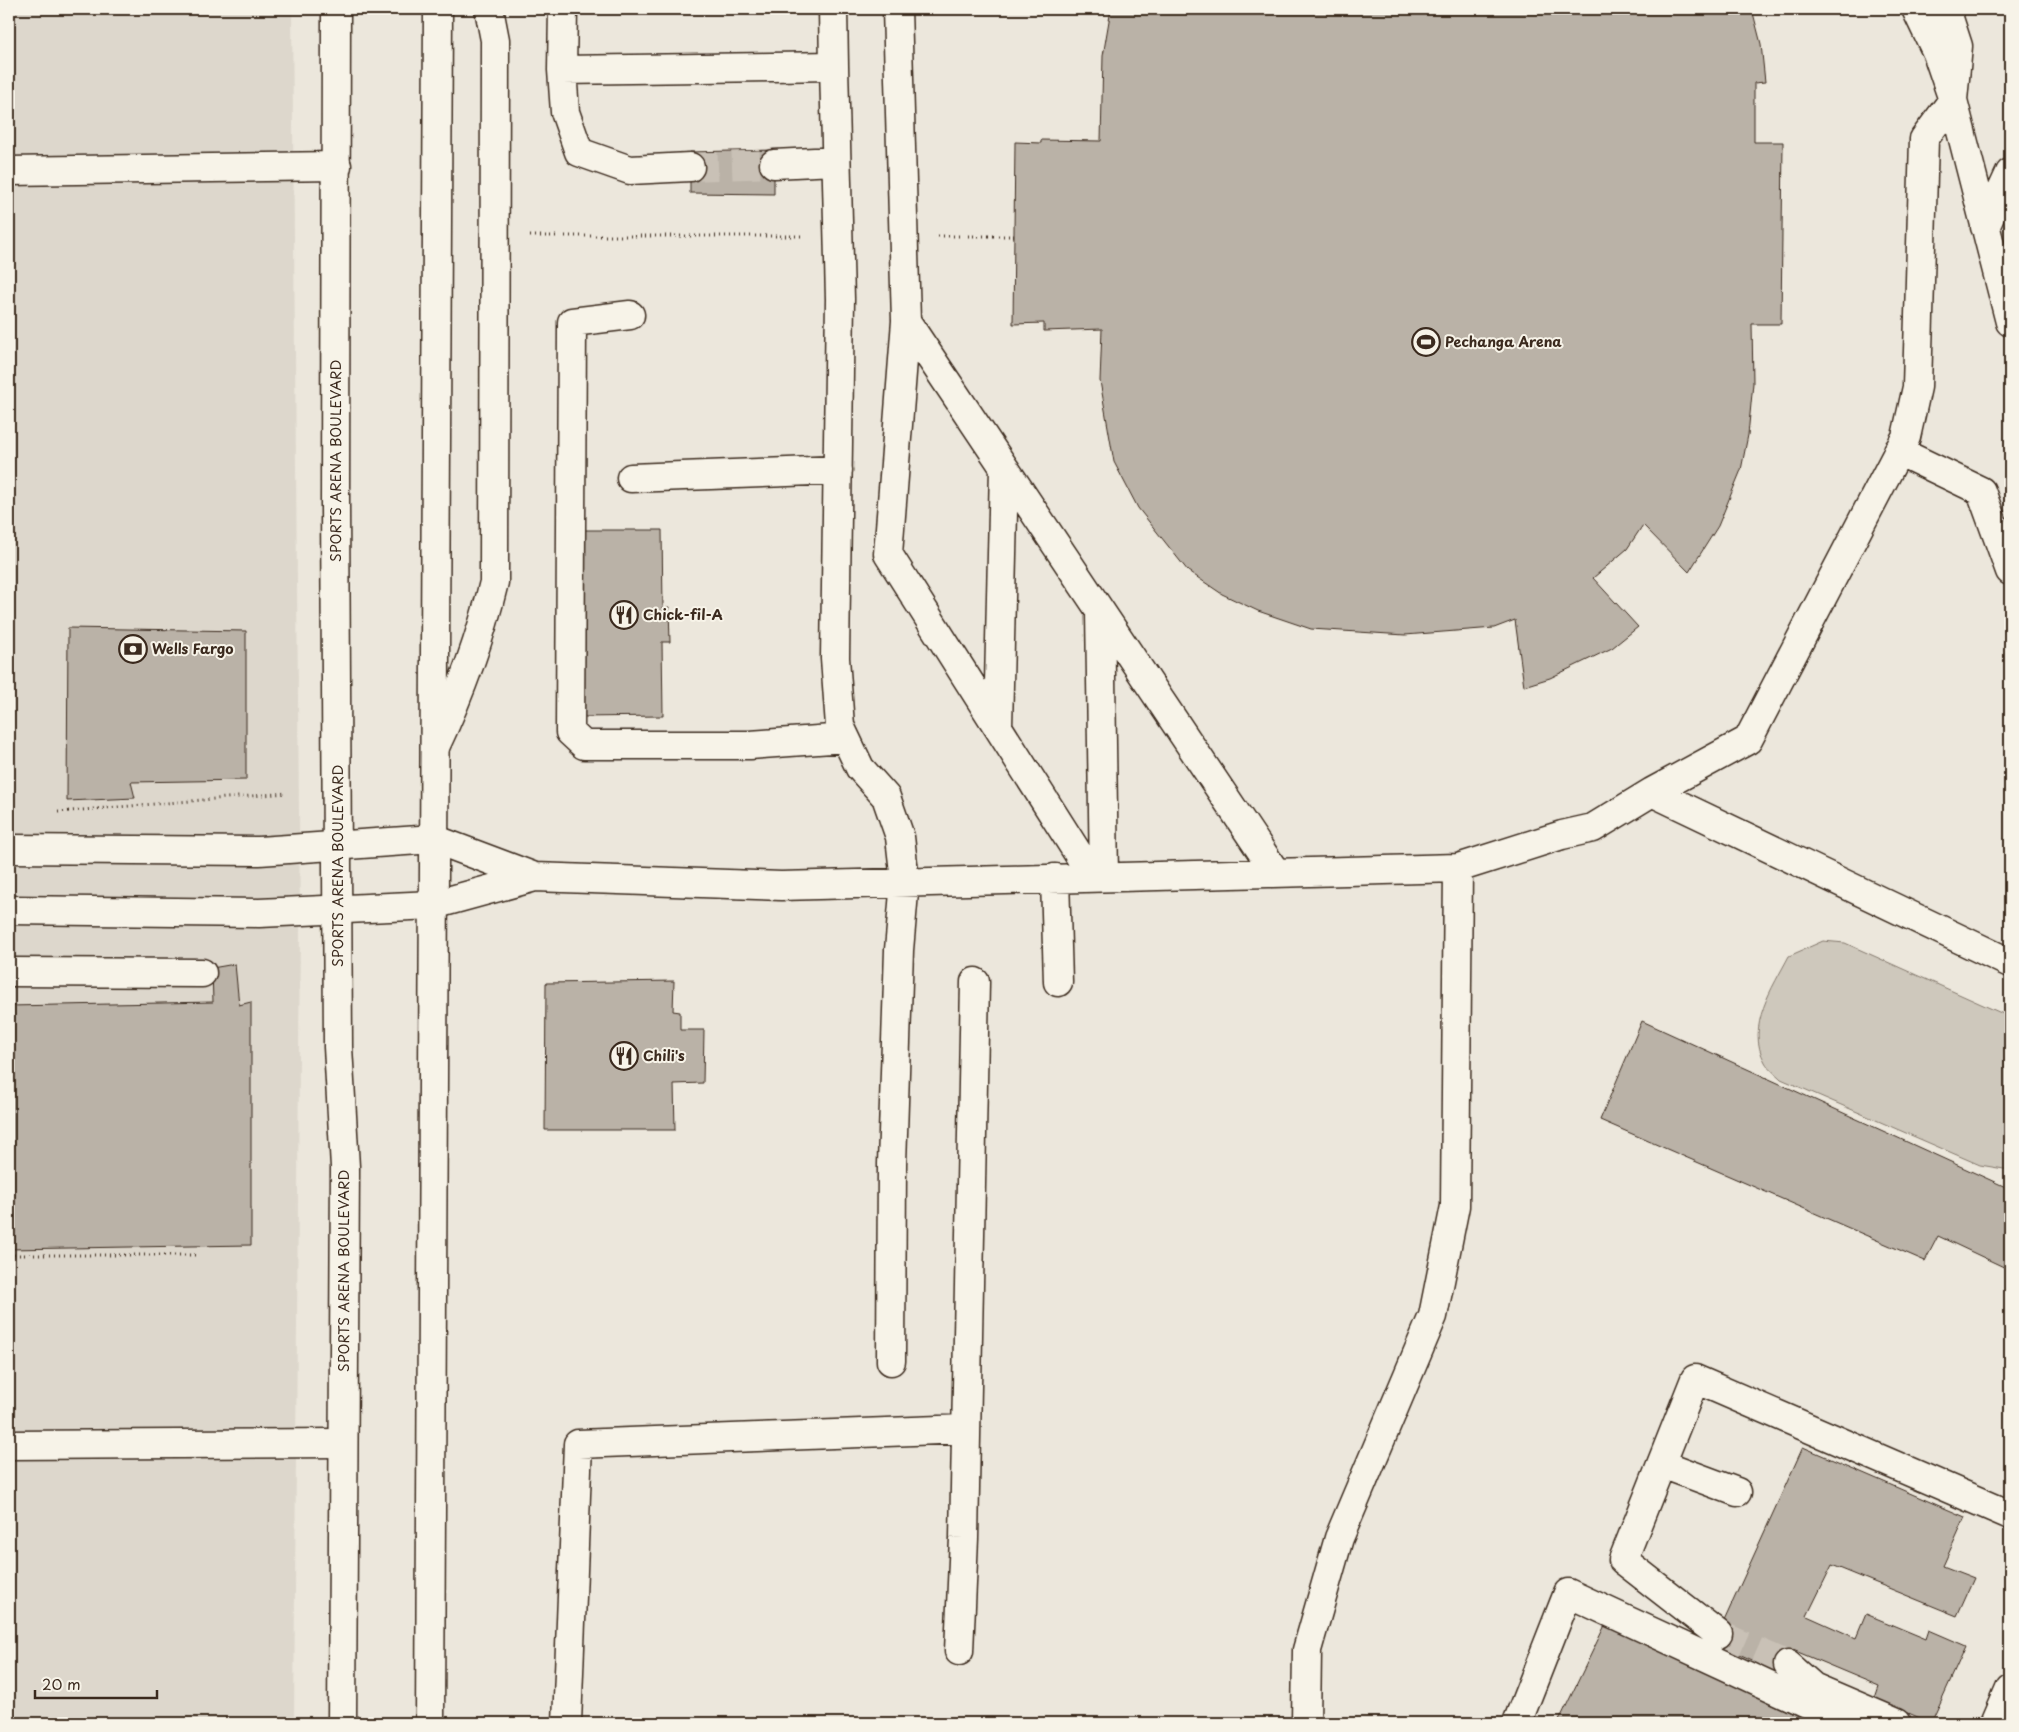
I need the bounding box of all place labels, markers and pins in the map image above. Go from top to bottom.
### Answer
sports icon: Pechanga Arena [1411,327,1441,357]
place label: Pechanga Arena [1445,331,1562,352]
restaurant icon: Chick-fil-A [609,600,639,630]
place label: Chick-fil-A [643,604,723,625]
bank icon: Wells Fargo [118,634,148,664]
place label: Wells Fargo [152,638,234,659]
restaurant icon: Chili's [609,1041,639,1071]
place label: Chili's [643,1045,685,1066]

